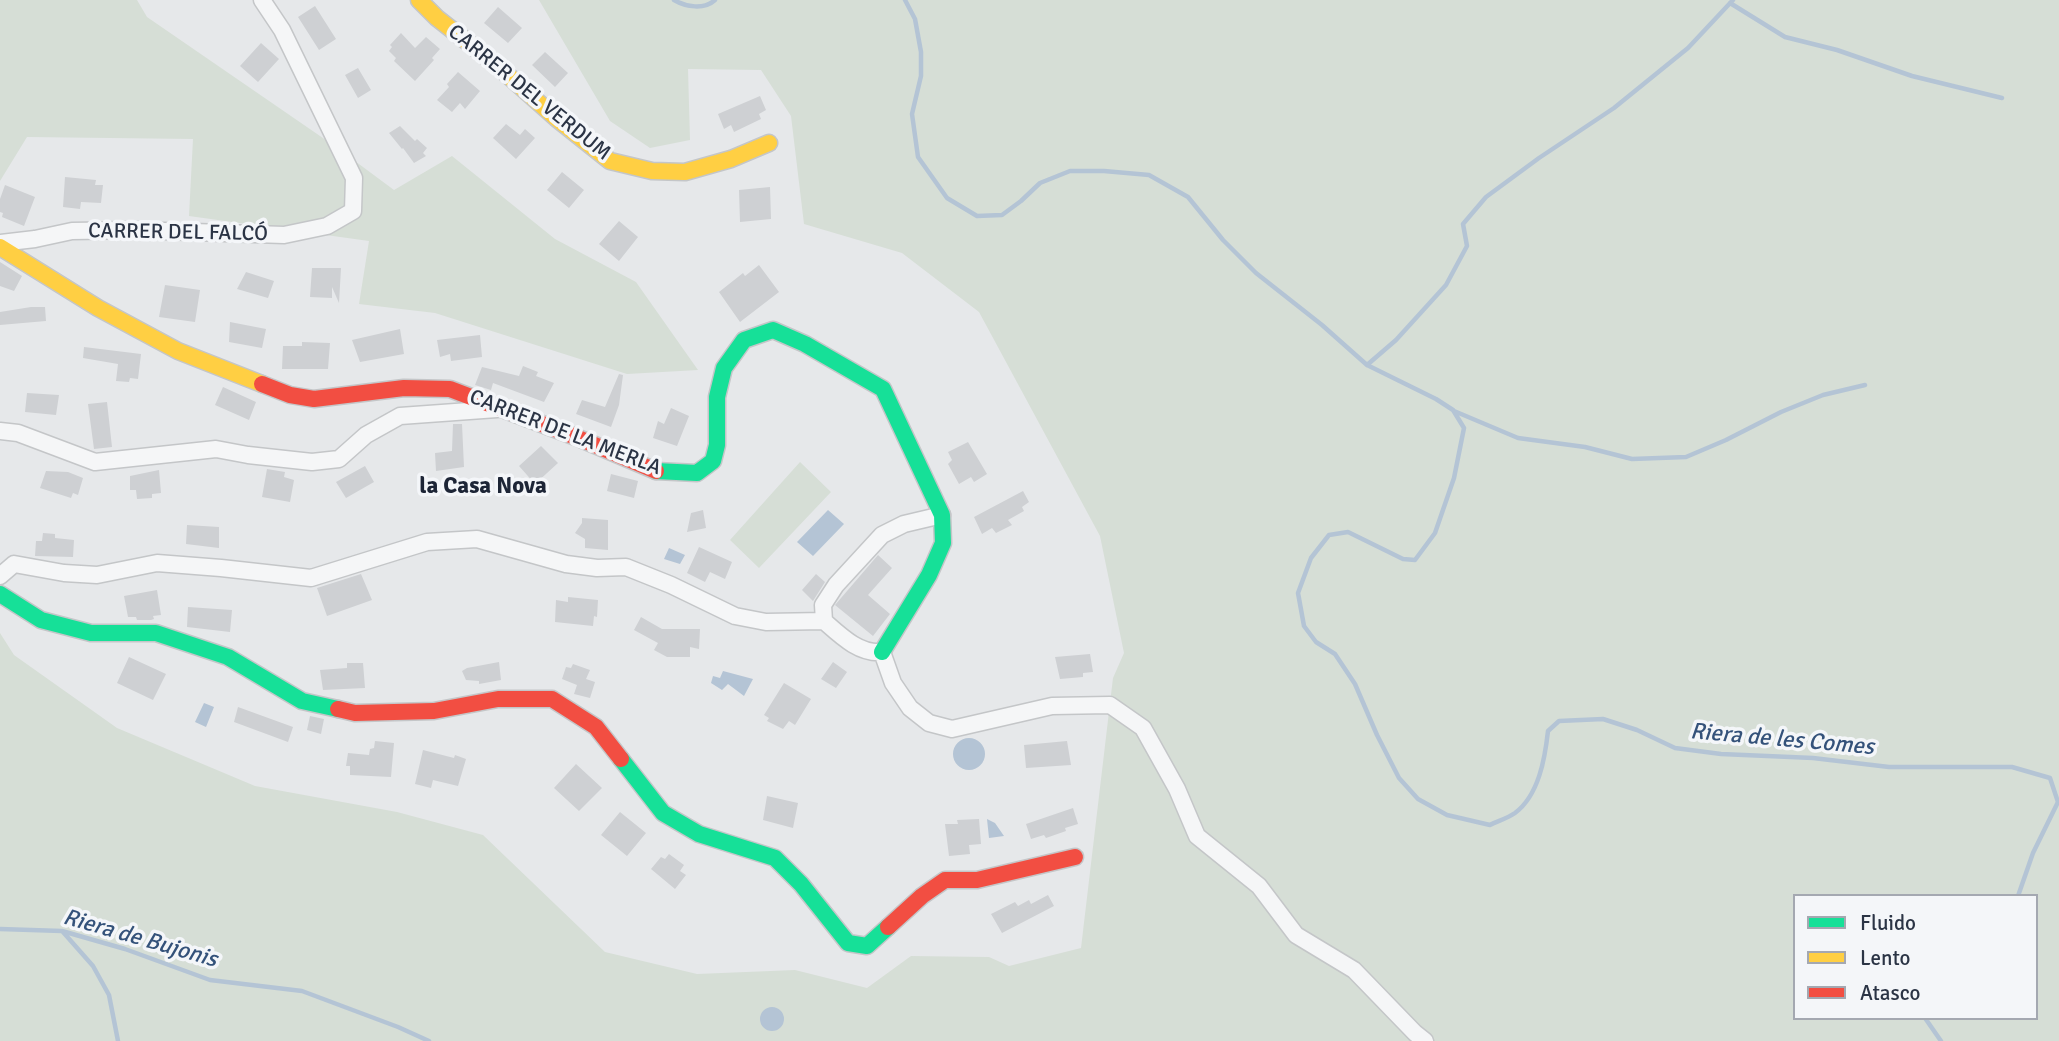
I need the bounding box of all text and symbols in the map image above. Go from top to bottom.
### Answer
street label: CARRER DEL VERDUM [443,20,615,166]
street label: CARRER DEL FALCÓ [88,219,268,247]
street label: CARRER DE LA MERLA [466,385,664,481]
district label: la Casa Nova [419,473,547,501]
water label: Riera de les Comes [1689,718,1875,762]
legend [1793,894,2038,1020]
water label: Riera de Bujonis [60,904,220,974]
text: Fluido [1860,910,1916,936]
text: Lento [1860,945,1910,971]
text: Atasco [1860,980,1920,1006]

